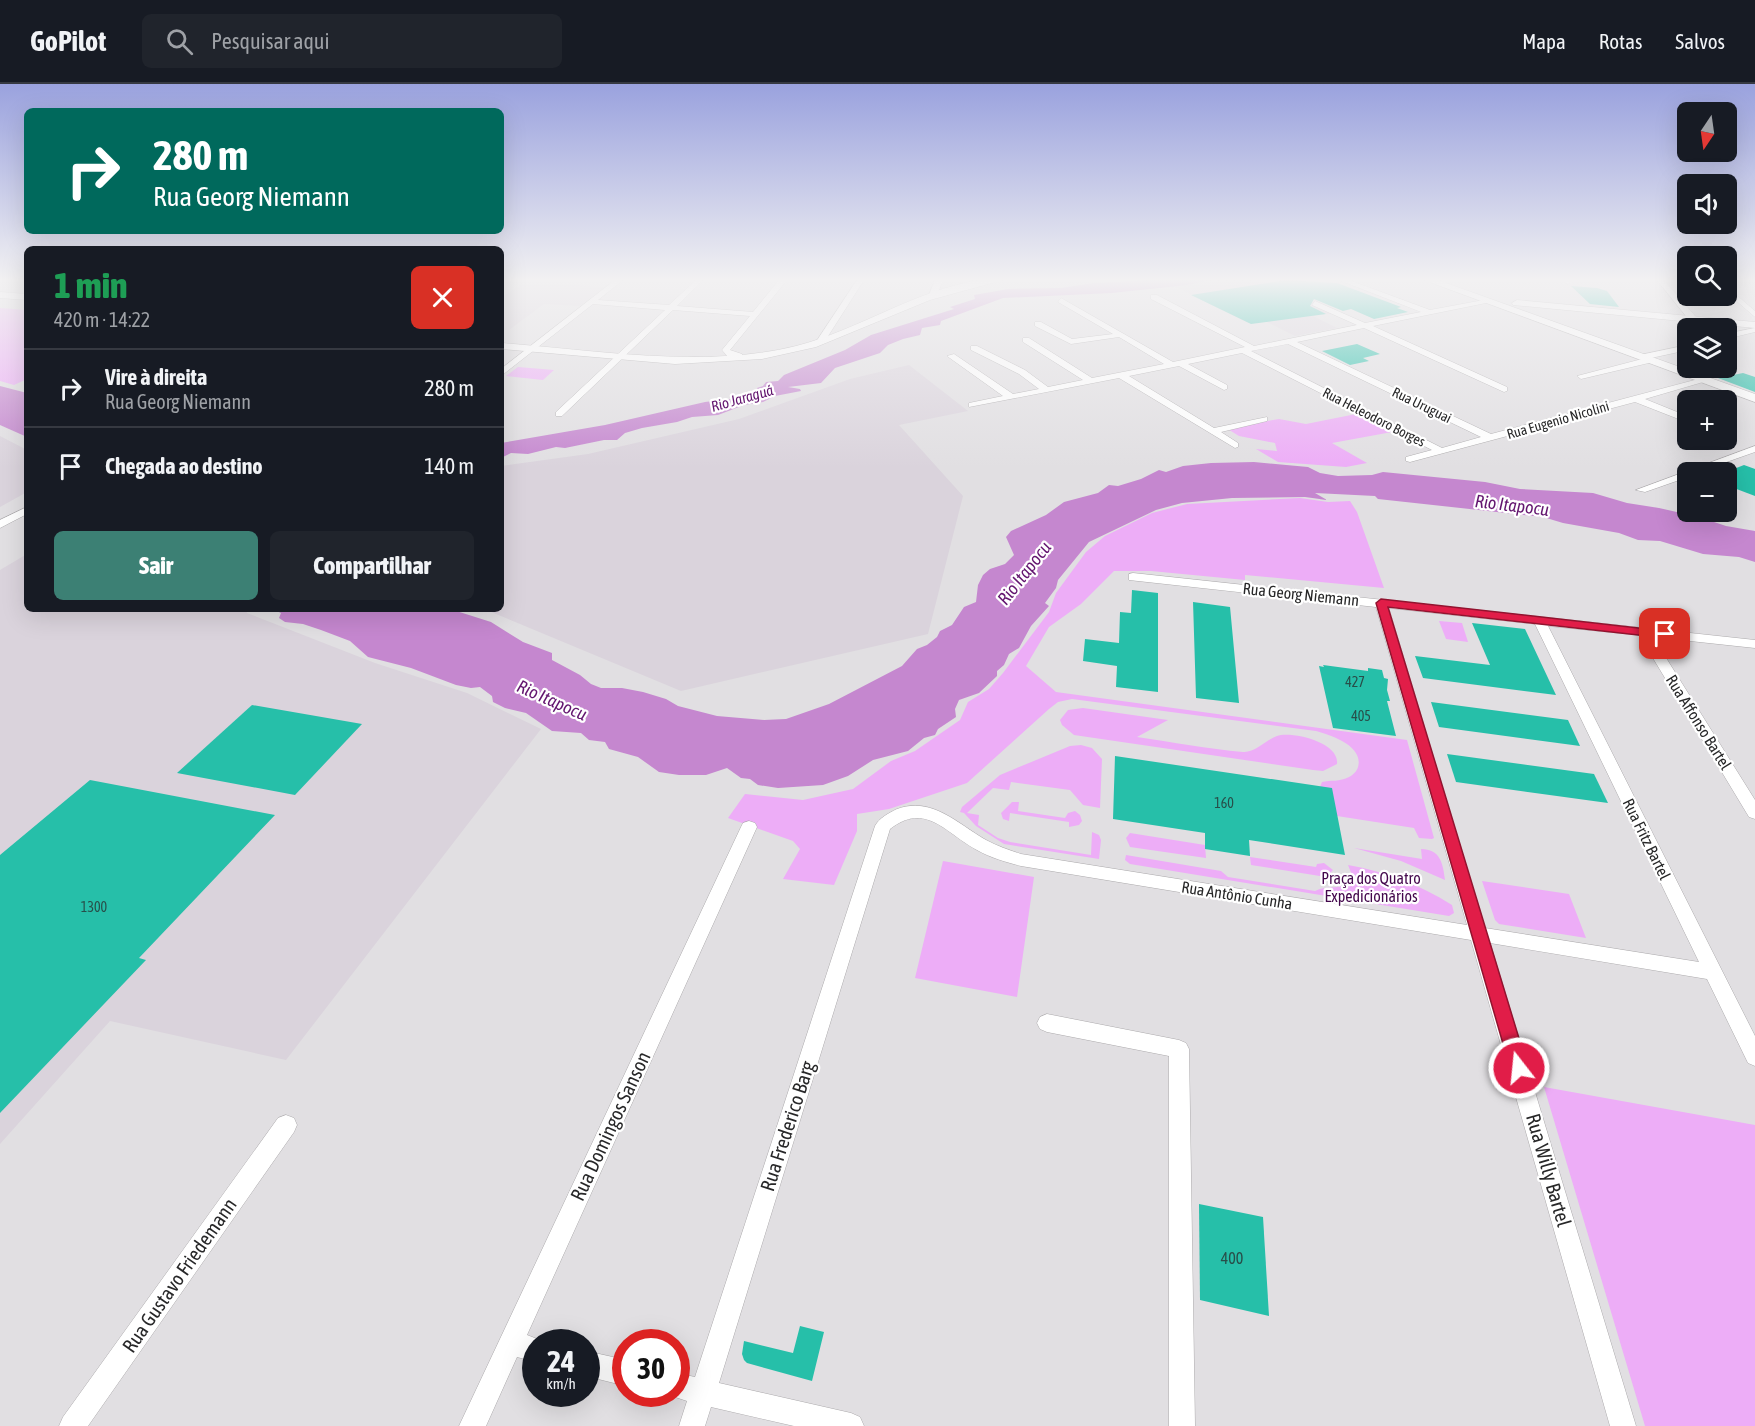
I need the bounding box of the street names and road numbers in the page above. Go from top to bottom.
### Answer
street label: Rua Heleodoro Borges [1320,384,1428,450]
street label: Rua Uruguai [1390,384,1454,426]
street label: Rua Eugenio Nicolini [1505,398,1611,442]
street label: Rua Georg Niemann [1242,579,1360,610]
street label: Rua Affonso Bartel [1663,671,1736,773]
street label: Rua Fritz Bartel [1620,796,1675,883]
street label: Rua Antônio Cunha [1180,877,1294,913]
street label: Rua Domingos Sanson [565,1048,655,1204]
street label: Rua Frederico Barg [755,1058,819,1194]
street label: Rua Willy Bartel [1522,1111,1576,1230]
street label: Rua Gustavo Friedemann [117,1193,241,1357]

